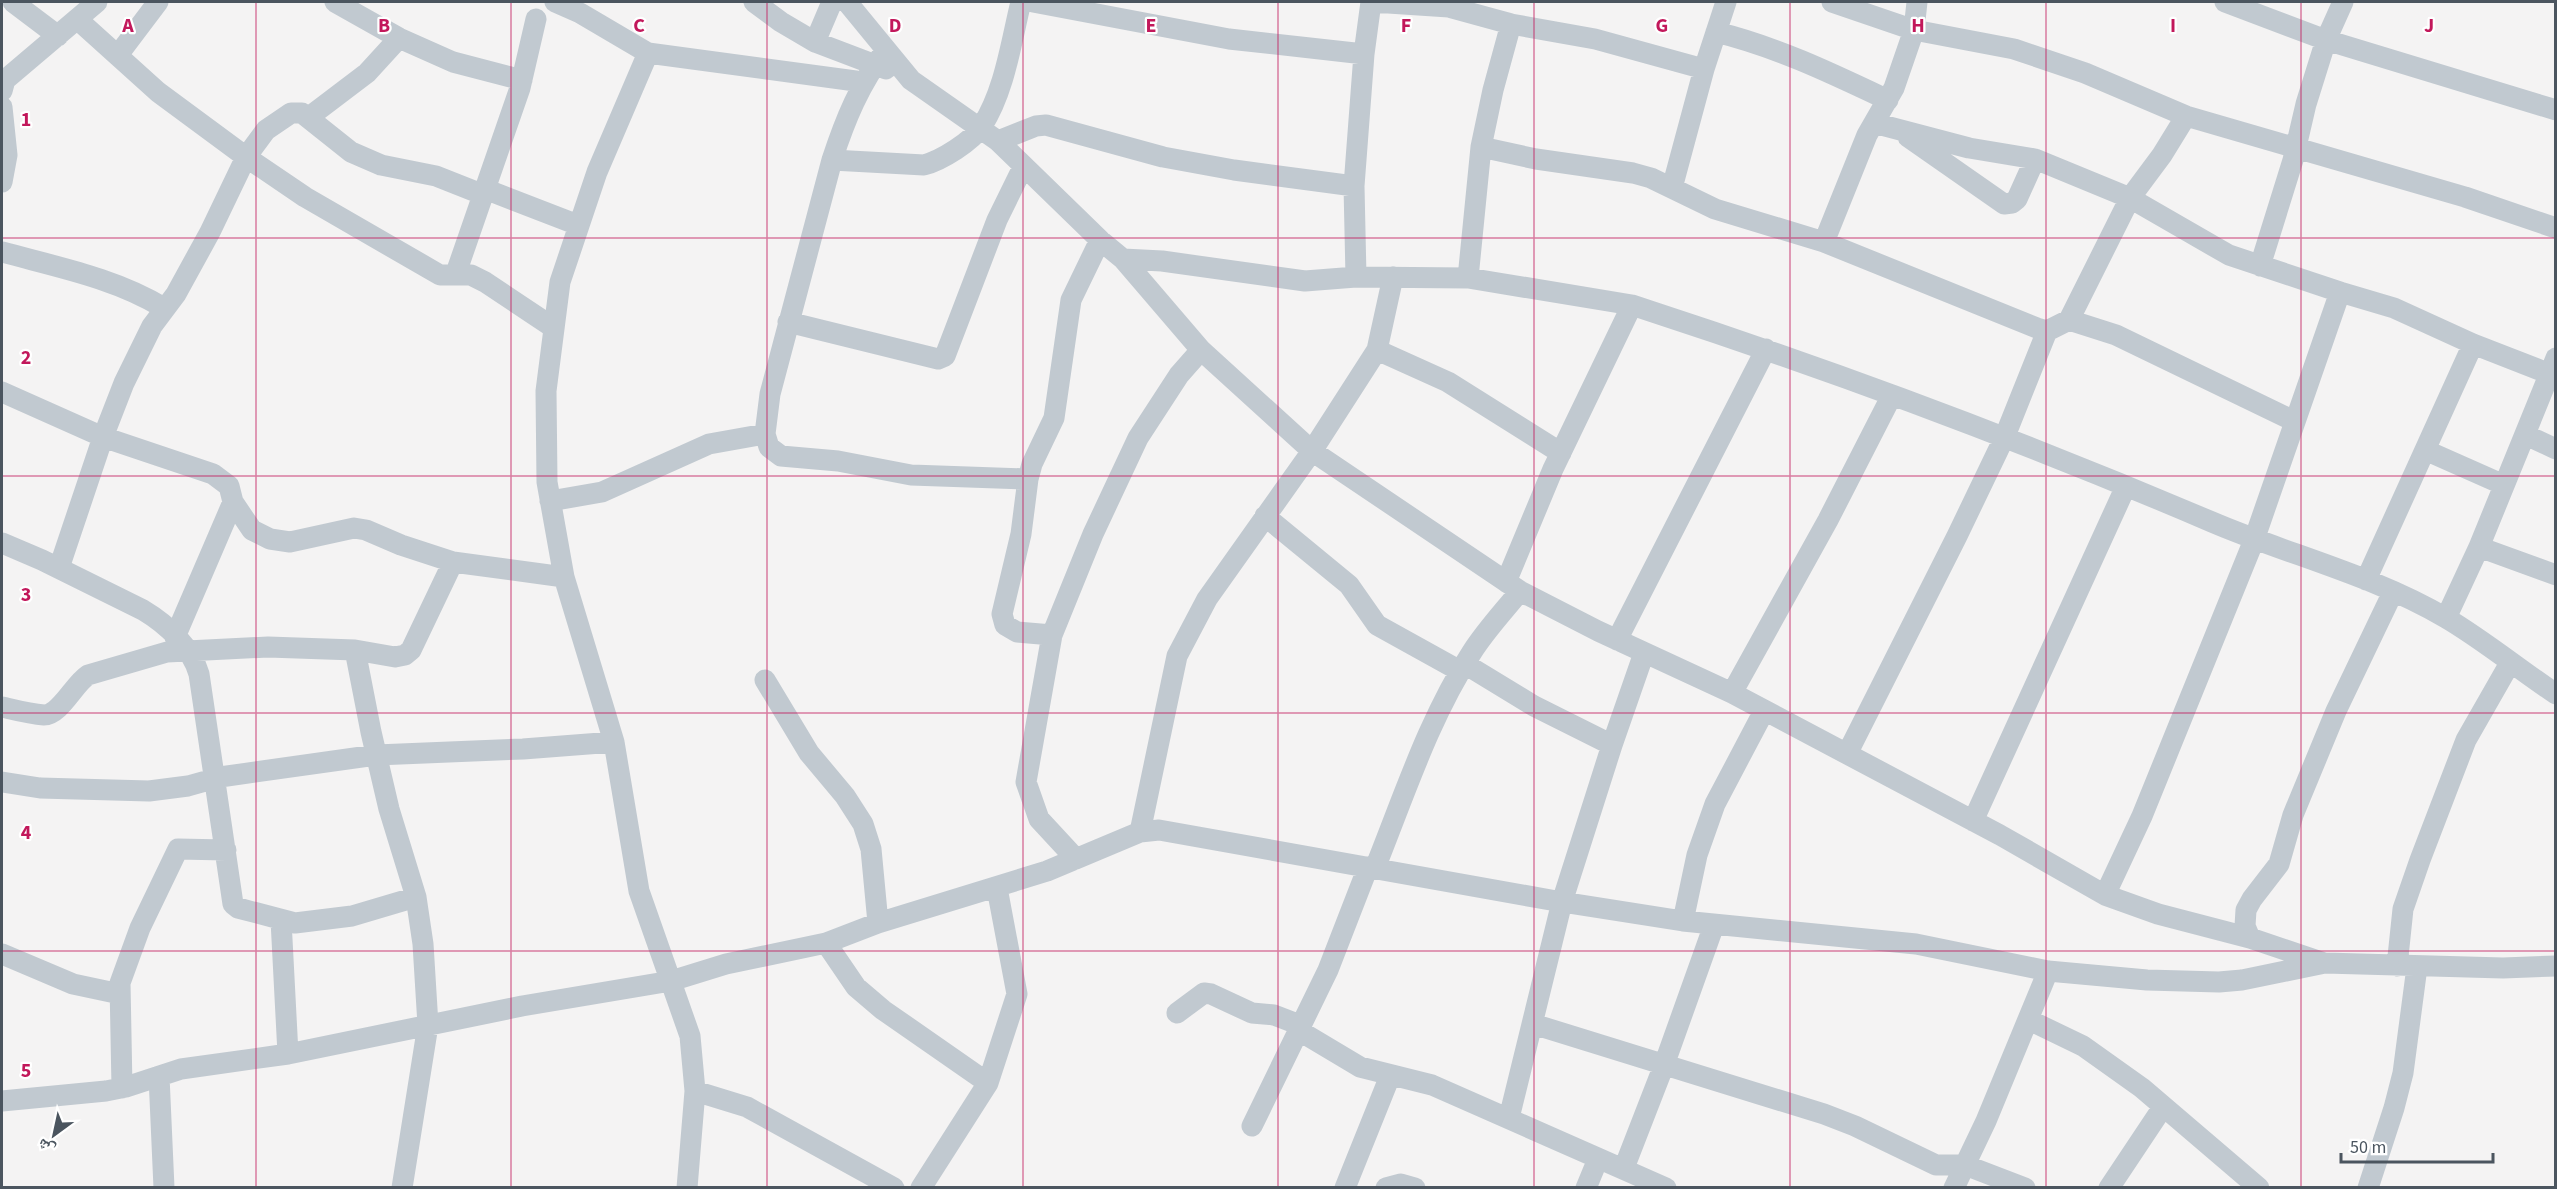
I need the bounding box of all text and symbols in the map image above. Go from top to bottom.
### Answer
text: A [121,12,134,40]
text: B [378,12,390,40]
text: C [633,12,645,40]
text: D [889,12,901,40]
text: E [1146,12,1156,40]
text: F [1401,12,1411,40]
text: G [1656,12,1668,40]
text: H [1911,12,1925,40]
text: I [2170,12,2176,40]
text: J [2424,12,2434,40]
text: 1 [21,106,31,134]
text: 2 [21,344,31,372]
text: 3 [21,581,31,609]
text: 4 [21,819,32,847]
text: 5 [21,1057,31,1085]
north arrow [24,1105,84,1165]
scale bar [2341,1126,2492,1164]
text: ش [33,1133,59,1161]
text: 50 m [2350,1135,2386,1160]

